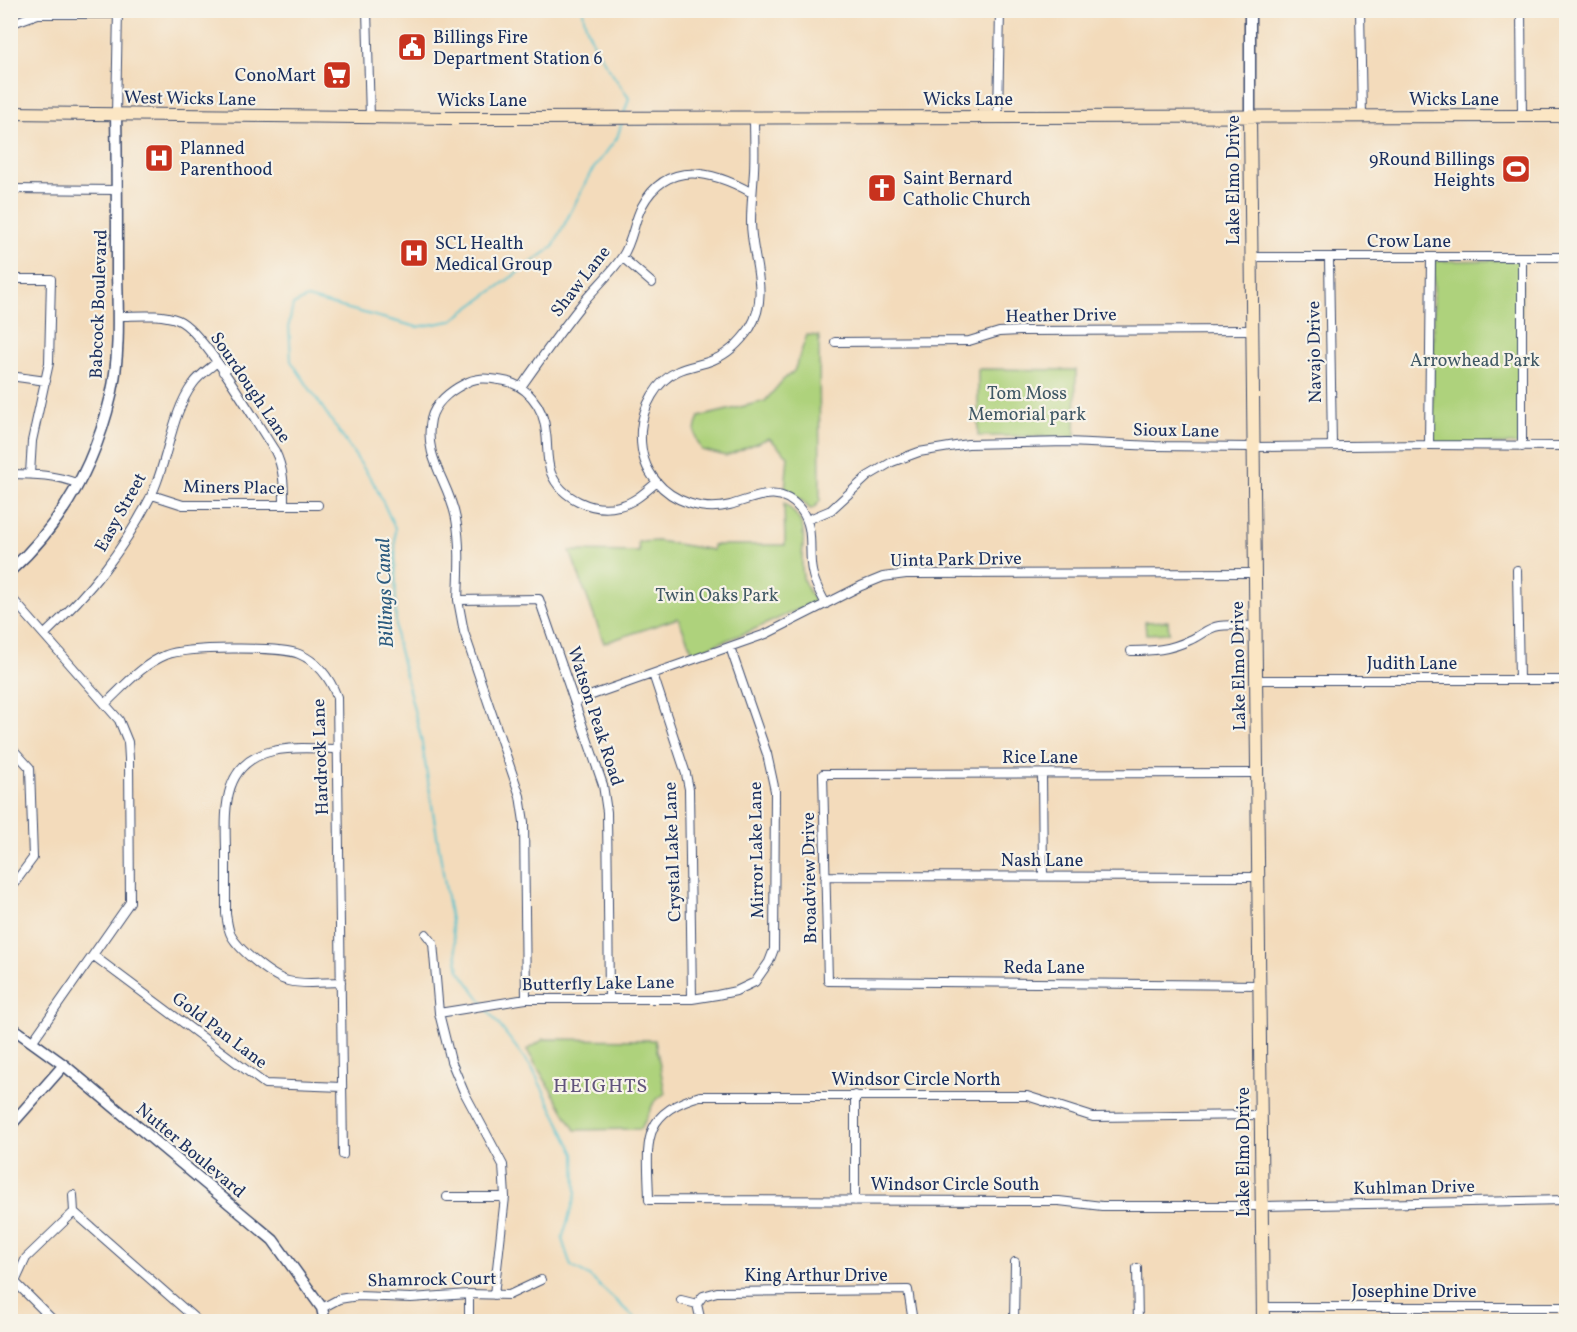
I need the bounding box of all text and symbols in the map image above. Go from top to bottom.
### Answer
place label: Billings Fire Department Station 6 [433,26,603,72]
public building icon: Billings Fire Department Station 6 [396,31,428,63]
supermarket icon: ConoMart [321,59,353,91]
place label: ConoMart [235,64,316,89]
street label: West Wicks Lane [124,86,256,113]
street label: Wicks Lane [923,88,1013,113]
street label: Wicks Lane [1409,88,1499,113]
street label: Wicks Lane [437,89,527,114]
street label: Lake Elmo Drive [1222,115,1247,245]
place label: Planned Parenthood [180,137,273,183]
hospital icon: Planned Parenthood [143,142,175,174]
place label: 9Round Billings Heights [1369,148,1495,194]
sports icon: 9Round Billings Heights [1500,153,1532,185]
place label: Saint Bernard Catholic Church [903,167,1031,213]
church icon: Saint Bernard Catholic Church [866,172,898,204]
street label: Babcock Boulevard [84,229,115,379]
street label: Crow Lane [1367,230,1451,255]
place label: SCL Health Medical Group [435,232,552,278]
hospital icon: SCL Health Medical Group [398,237,430,269]
street label: Shaw Lane [545,241,617,323]
street label: Navajo Drive [1302,301,1329,403]
street label: Heather Drive [1005,303,1117,330]
street label: Sourdough Lane [203,327,296,448]
park label: Arrowhead Park [1410,349,1540,374]
park label: Tom Moss Memorial park [968,382,1086,428]
street label: Sioux Lane [1133,418,1219,445]
street label: Easy Street [89,469,153,557]
street label: Miners Place [183,475,285,502]
water label: Billings Canal [370,538,402,648]
street label: Uinta Park Drive [890,547,1022,574]
park label: Twin Oaks Park [655,584,779,609]
street label: Lake Elmo Drive [1226,601,1253,731]
street label: Watson Peak Road [560,644,629,789]
street label: Judith Lane [1367,652,1457,677]
street label: Hardrock Lane [307,698,336,816]
street label: Rice Lane [1002,746,1078,771]
street label: Mirror Lake Lane [744,781,771,919]
street label: Crystal Lake Lane [659,782,688,922]
street label: Broadview Drive [797,812,824,944]
street label: Nash Lane [1001,849,1083,874]
street label: Reda Lane [1003,956,1085,981]
street label: Butterfly Lake Lane [521,971,675,998]
street label: Gold Pan Lane [166,987,272,1075]
street label: Windsor Circle North [831,1068,1001,1093]
district label: HEIGHTS [553,1073,649,1101]
street label: Lake Elmo Drive [1232,1087,1257,1217]
street label: Nutter Boulevard [130,1098,250,1205]
street label: Windsor Circle South [871,1173,1040,1198]
street label: Kuhlman Drive [1353,1175,1475,1202]
street label: King Arthur Drive [744,1264,888,1289]
street label: Shamrock Court [367,1267,497,1294]
street label: Josephine Drive [1352,1280,1476,1305]

